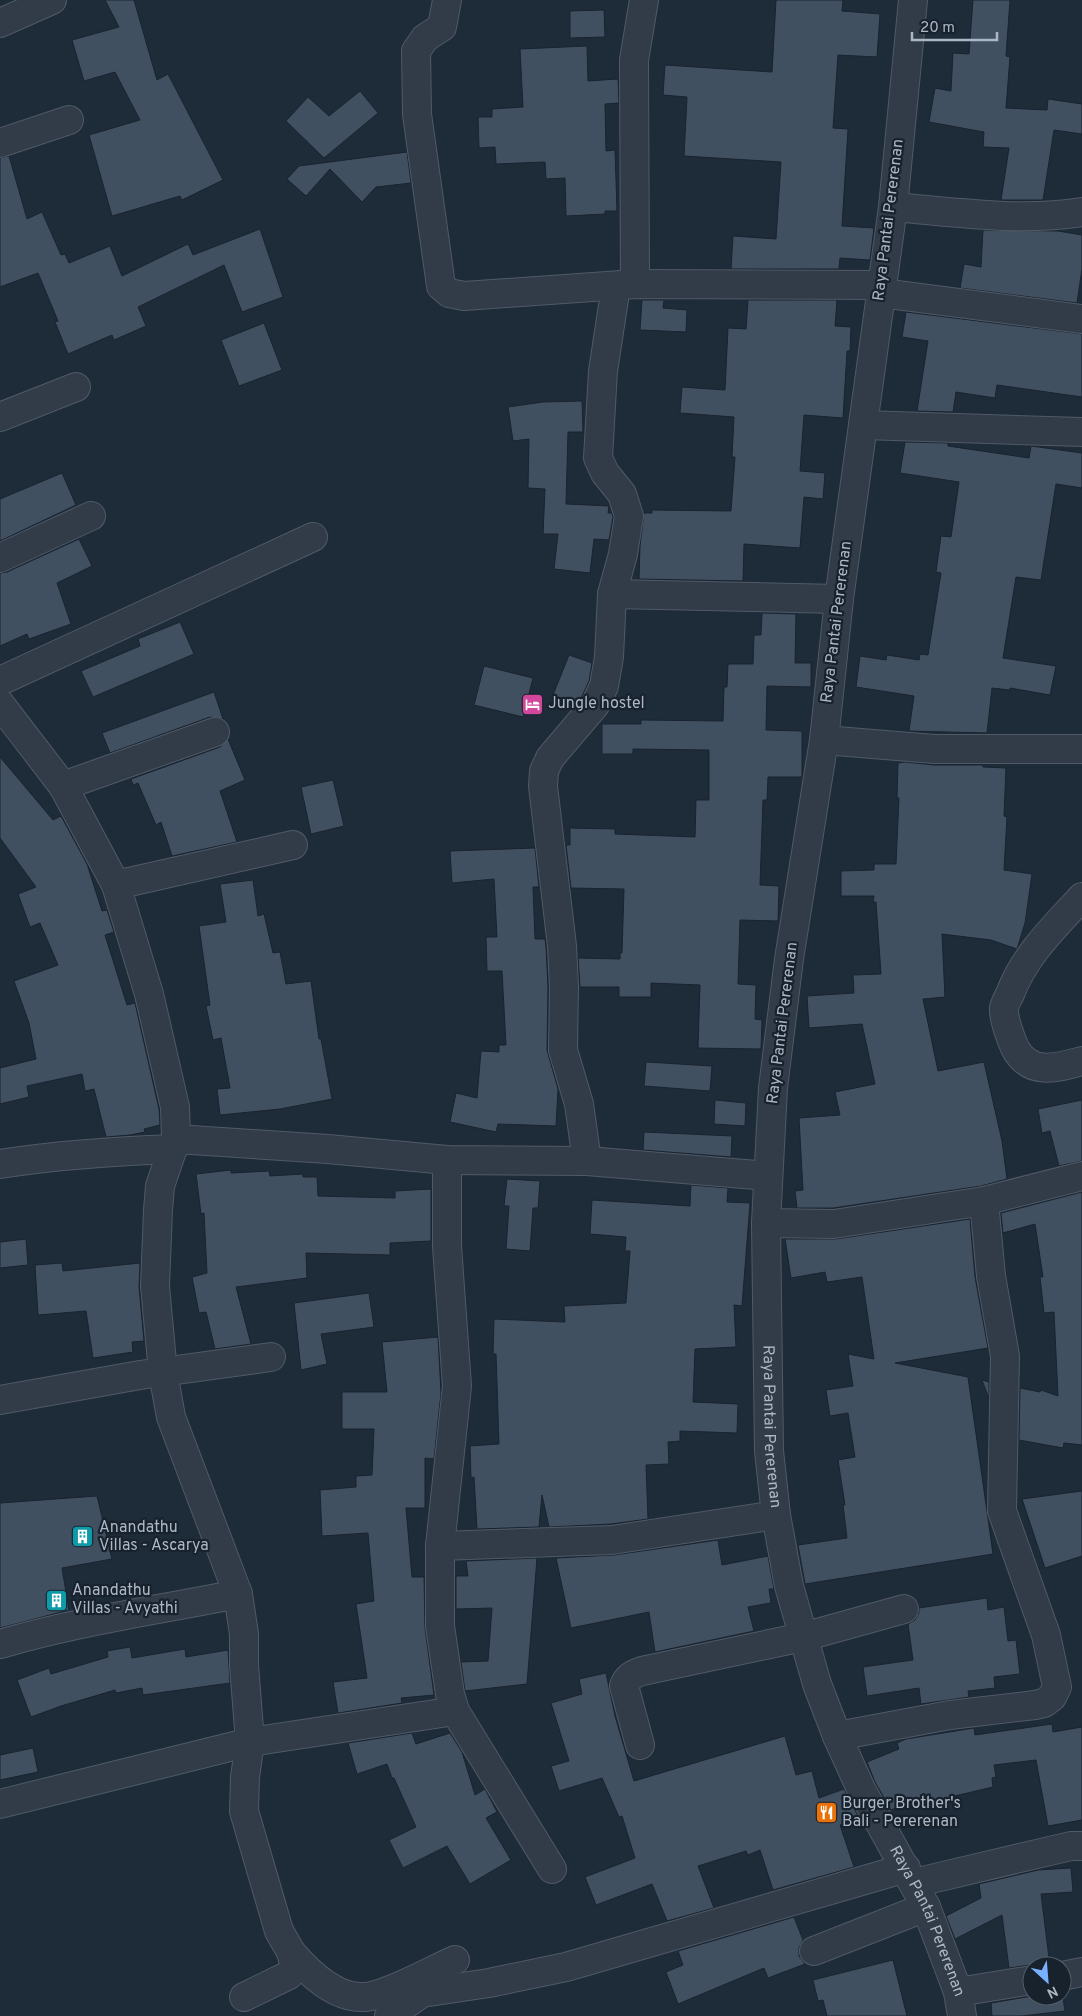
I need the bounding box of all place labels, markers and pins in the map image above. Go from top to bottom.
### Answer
hotel icon: Jungle hostel [520,692,544,716]
place label: Jungle hostel [548,694,645,714]
place label: Anandathu Villas - Ascarya [99,1518,209,1556]
building icon: Anandathu Villas - Ascarya [71,1525,95,1549]
place label: Anandathu Villas - Avyathi [72,1581,178,1619]
building icon: Anandathu Villas - Avyathi [44,1588,68,1612]
place label: Burger Brother's Bali - Pererenan [842,1794,961,1832]
restaurant icon: Burger Brother's Bali - Pererenan [814,1801,838,1825]

